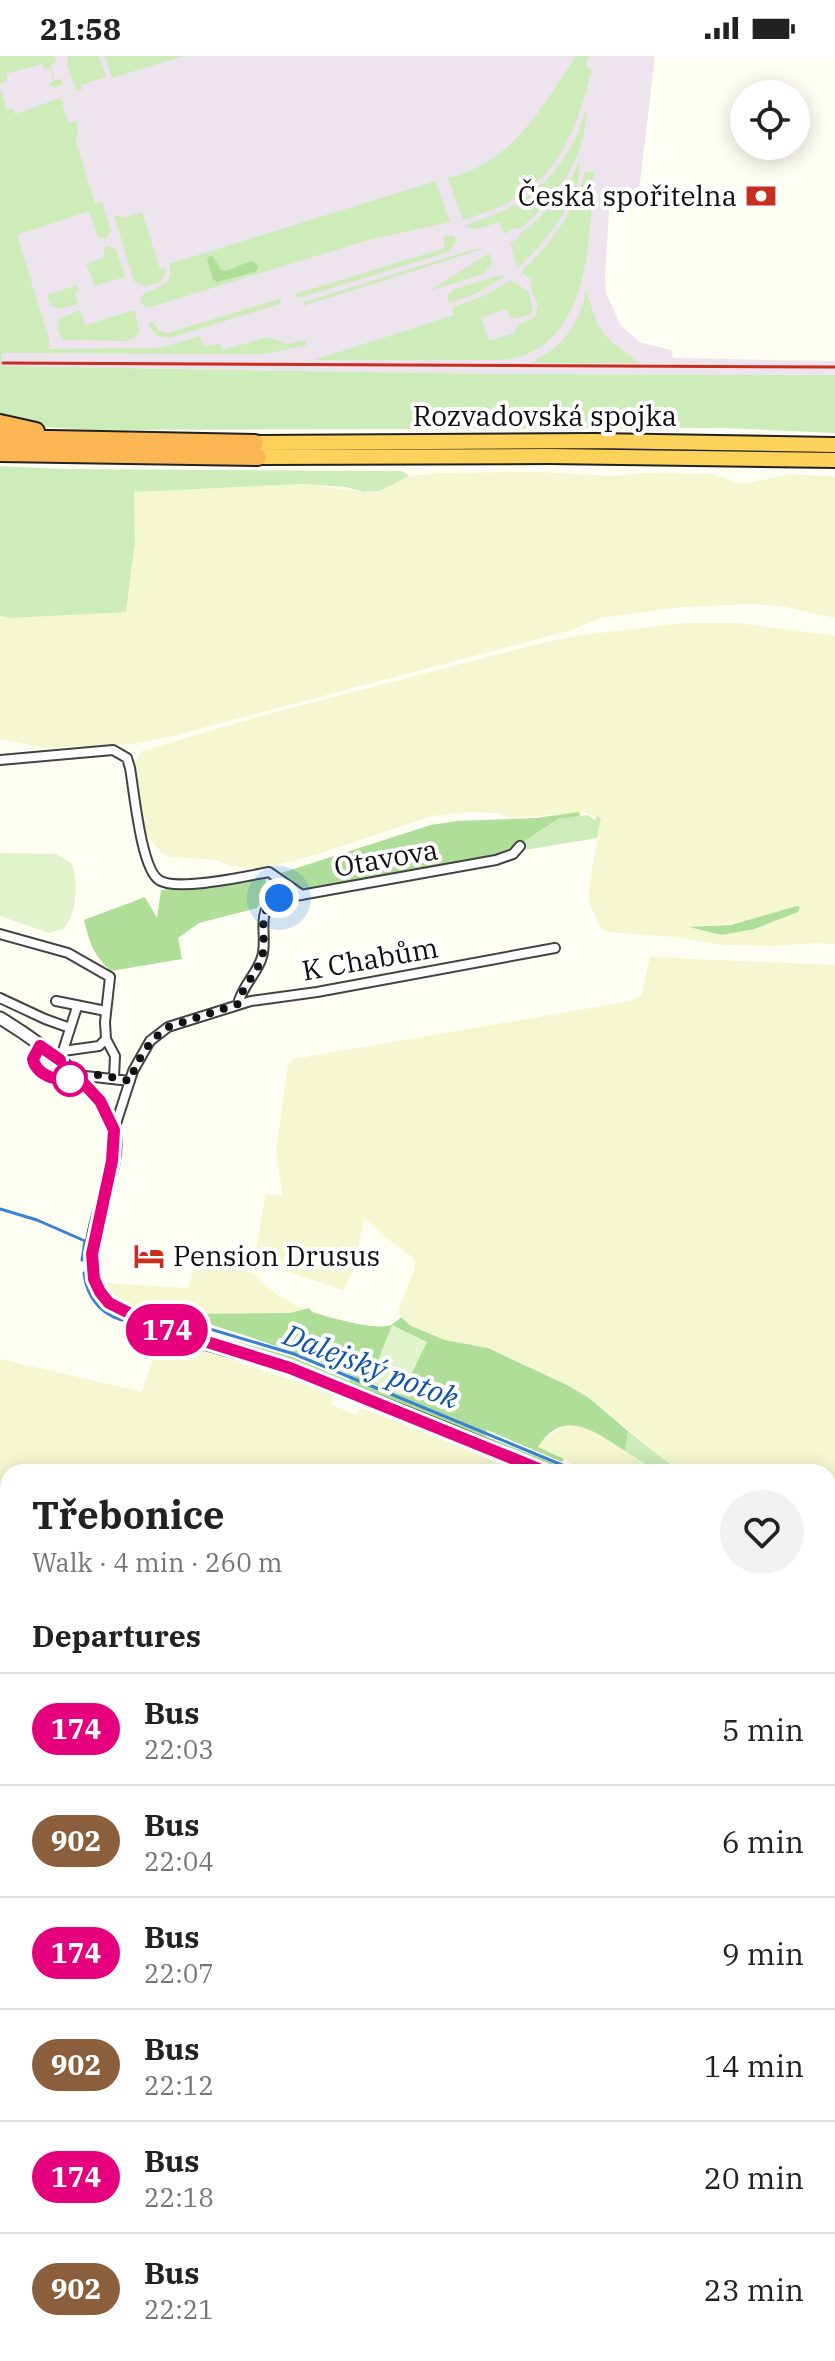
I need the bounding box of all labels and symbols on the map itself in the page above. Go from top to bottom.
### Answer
place label: Česká spořitelna [518,177,737,214]
bank icon: Česká spořitelna [744,179,778,213]
street label: Rozvadovská spojka [413,397,677,434]
street label: Otavova [331,830,441,885]
your location [259,878,299,918]
street label: K Chabům [299,928,441,989]
unlabelled marker [53,1062,87,1096]
place label: Pension Drusus [173,1237,380,1274]
hotel icon: Pension Drusus [132,1239,166,1273]
line badge: 174 [121,1304,213,1356]
water label: Dalejský potok [277,1314,465,1417]

